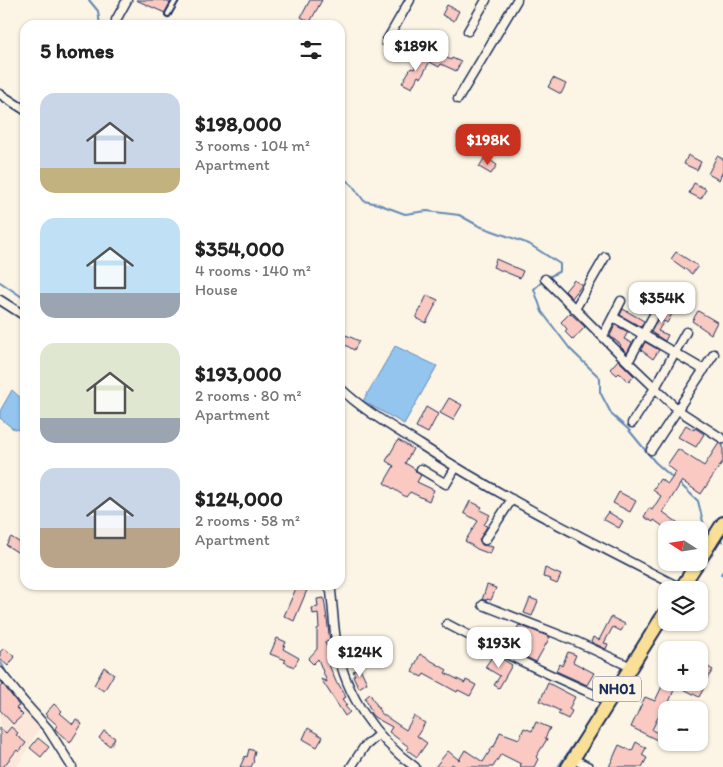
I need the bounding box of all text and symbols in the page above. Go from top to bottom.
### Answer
pin: $189K [381,30,451,72]
icon: filters [297,36,325,64]
text: $189K [395,36,437,55]
text: 5 homes [40,38,114,63]
text: $198,000 [195,111,282,136]
icon: home [80,113,140,173]
pin: $198K [453,124,523,166]
text: $198K [467,130,509,149]
text: 3 rooms · 104 m² [195,136,310,155]
text: Apartment [195,155,270,174]
text: $354,000 [195,236,285,261]
icon: home [80,238,140,298]
text: 4 rooms · 140 m² [195,261,311,280]
text: House [195,280,238,299]
pin: $354K [627,282,697,324]
text: $354K [639,288,685,307]
text: $193,000 [195,361,282,386]
icon: home [80,363,140,423]
text: 2 rooms · 80 m² [195,386,301,405]
text: Apartment [195,405,270,424]
text: $124,000 [195,486,283,511]
icon: home [80,488,140,548]
text: 2 rooms · 58 m² [195,511,300,530]
north arrow [658,521,708,571]
map controls [658,521,708,751]
text: Apartment [195,530,270,549]
button: layers [658,581,708,631]
pin: $193K [464,626,534,669]
text: $193K [478,633,520,652]
pin: $124K [325,636,395,678]
button: + [658,641,708,691]
text: $124K [338,642,382,661]
road number: NH01 [593,676,641,702]
button: − [658,701,708,751]

